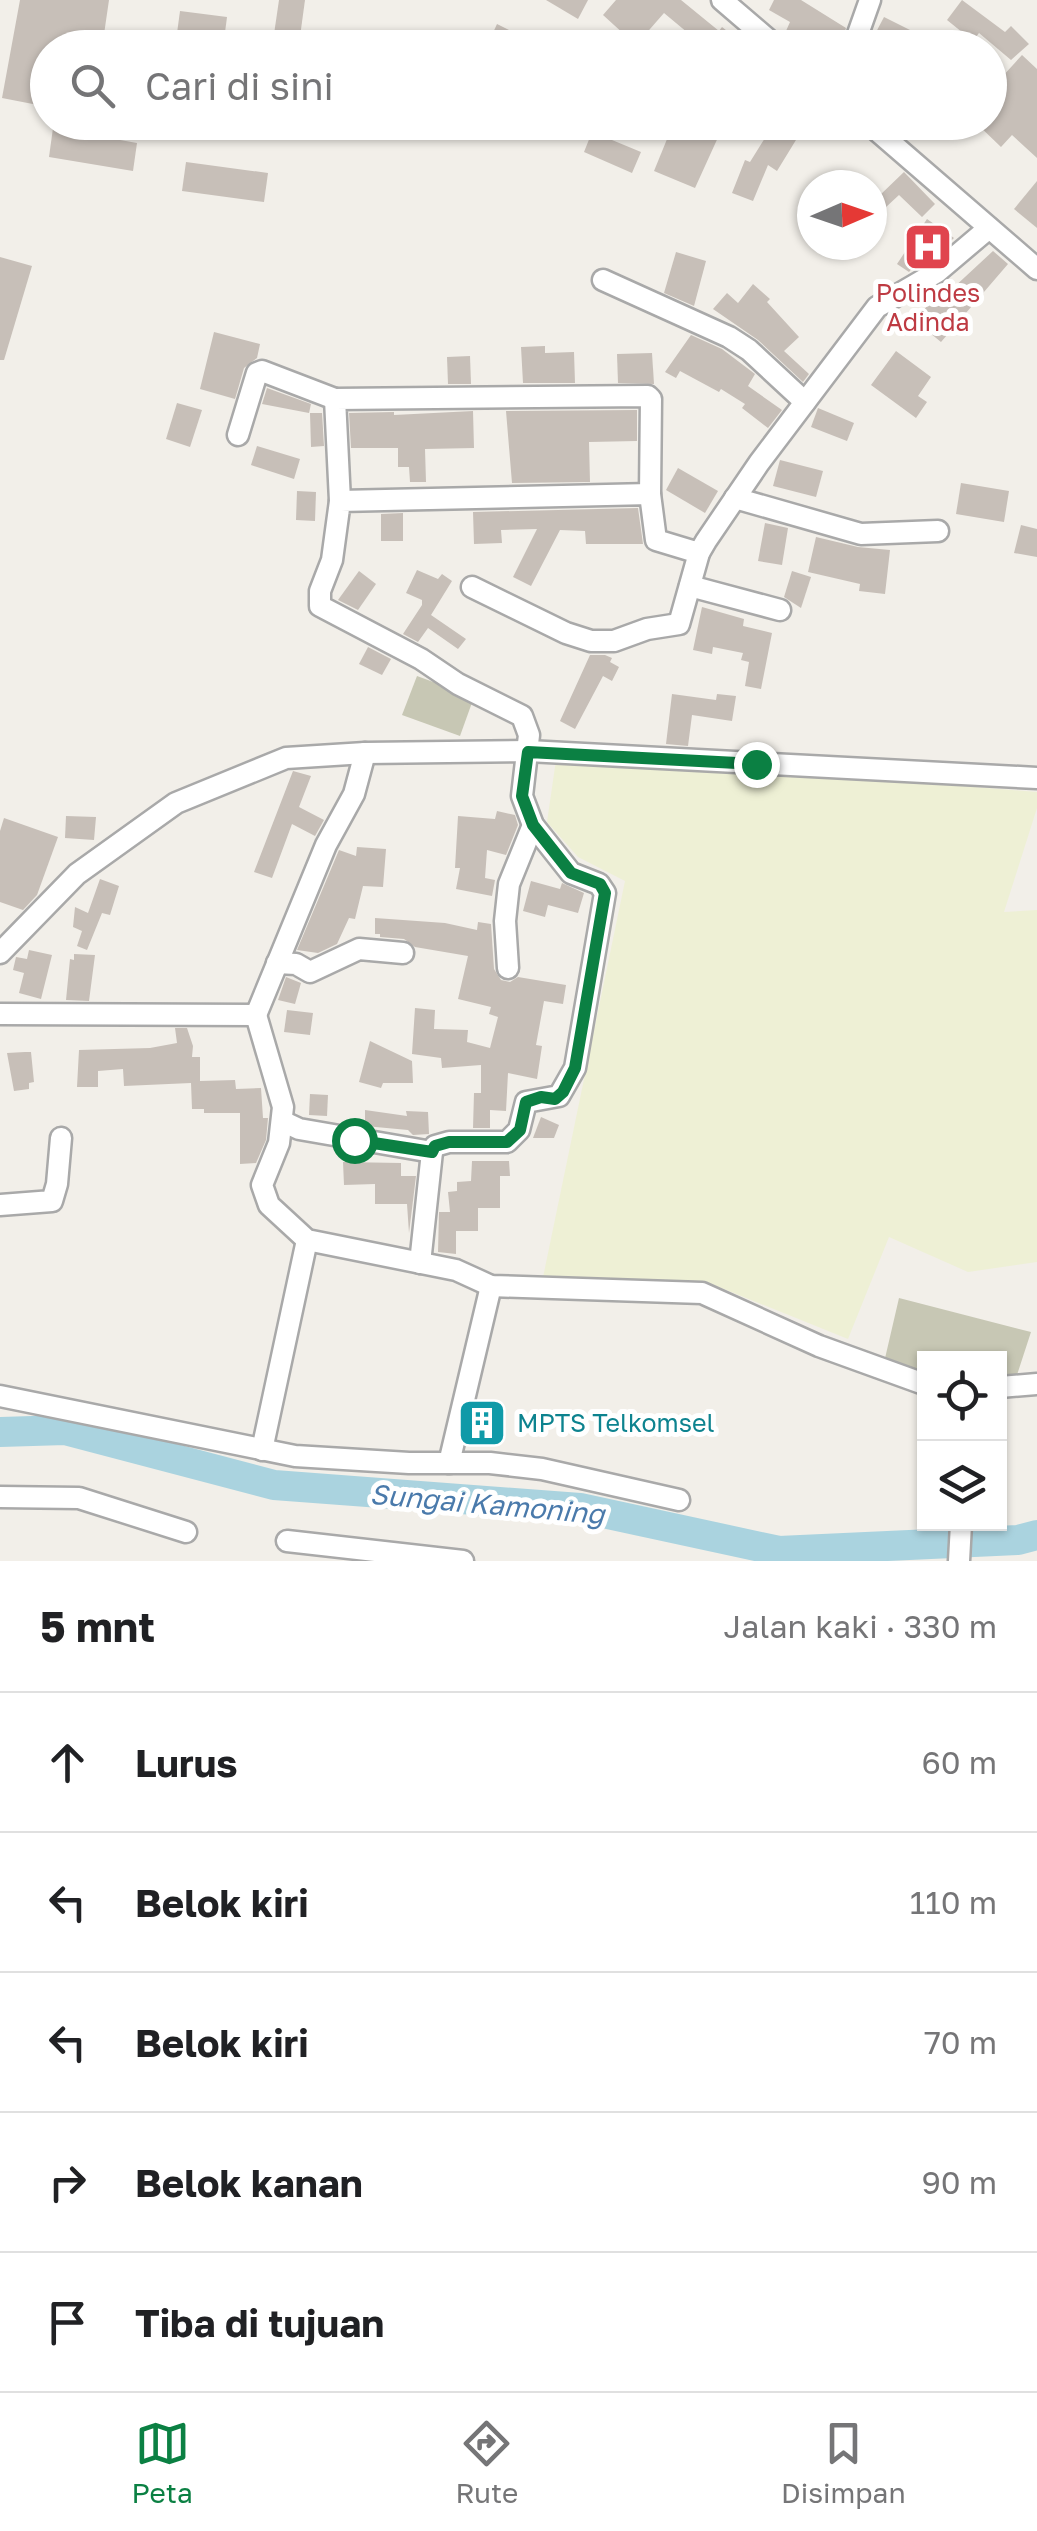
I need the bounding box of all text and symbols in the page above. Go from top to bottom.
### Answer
search box [30,30,1007,140]
icon: search [65,58,120,113]
text: Cari di sini [145,63,334,108]
north arrow [797,170,887,260]
hospital icon: Polindes Adinda [902,221,954,273]
place label: Polindes Adinda [876,277,980,337]
route end [734,742,780,788]
route start [332,1118,378,1164]
map controls [917,1351,1007,1531]
button: locate [917,1351,1007,1441]
building icon: MPTS Telkomsel [456,1397,508,1449]
place label: MPTS Telkomsel [517,1407,714,1438]
button: layers [917,1441,1007,1531]
water label: Sungai Kamoning [368,1477,607,1530]
text: 5 mnt [40,1601,155,1651]
text: Jalan kaki · 330 m [723,1607,997,1645]
icon: ahead [40,1735,95,1790]
text: Lurus [135,1740,238,1785]
text: 60 m [921,1743,997,1781]
icon: left [40,1875,95,1930]
text: Belok kiri [135,1880,309,1925]
text: 110 m [910,1883,997,1921]
icon: left [40,2015,95,2070]
text: Belok kiri [135,2020,309,2065]
text: 70 m [924,2023,997,2061]
icon: right [40,2155,95,2210]
text: Belok kanan [135,2160,363,2205]
text: 90 m [921,2163,997,2201]
icon: arrive [40,2295,95,2350]
text: Tiba di tujuan [135,2300,384,2345]
tab: Peta [131,2416,193,2509]
tab: Rute [455,2416,518,2509]
tab: Disimpan [781,2416,906,2509]

